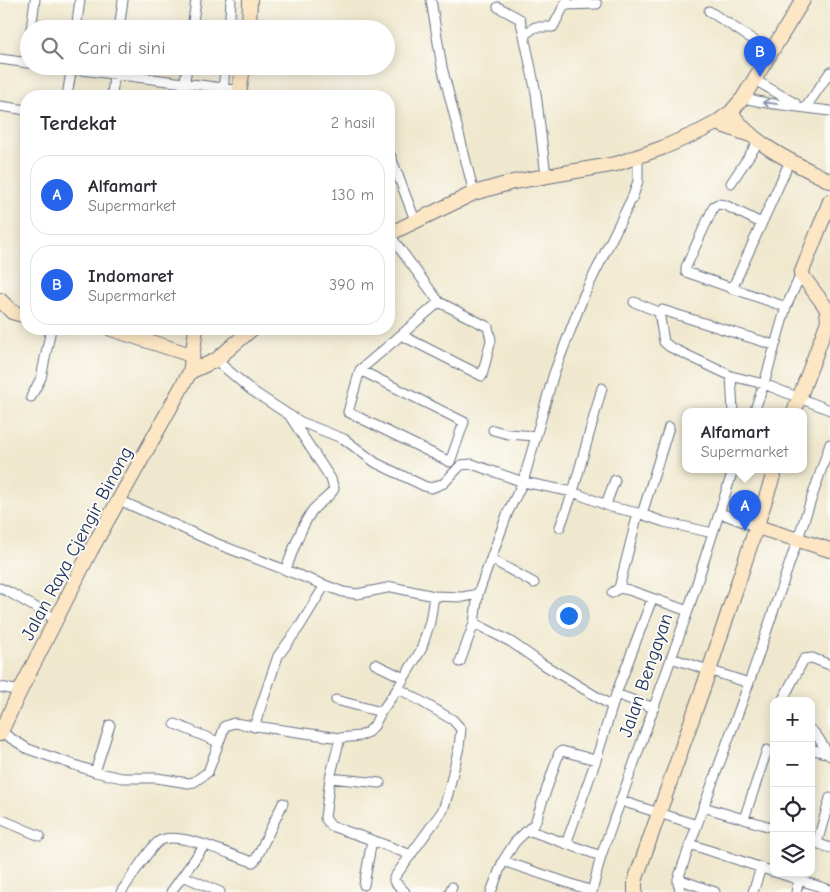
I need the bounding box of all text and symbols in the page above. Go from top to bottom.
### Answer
search box [20,20,395,75]
icon: search [38,34,66,62]
pin: B [744,36,776,77]
text: Cari di sini [78,37,165,59]
one-way arrow [763,98,779,108]
text: Terdekat [40,111,116,135]
text: 2 hasil [331,114,375,132]
text: Alfamart [88,175,157,197]
text: A [53,186,61,204]
text: 130 m [331,186,374,204]
text: Supermarket [88,197,176,215]
text: Indomaret [88,265,173,287]
text: B [52,276,62,294]
text: 390 m [329,276,374,294]
text: Supermarket [88,287,176,305]
popup [682,408,807,473]
text: Alfamart [701,421,770,443]
street label: Jalan Raya Cjengir Binong [16,443,137,644]
text: Supermarket [701,443,788,461]
pin: A [729,490,761,531]
your location [556,603,582,629]
street label: Jalan Bengayan [614,611,677,740]
map controls [770,697,815,877]
button: + [770,697,815,742]
button: − [770,742,815,787]
button: locate [770,787,815,832]
button: layers [770,832,815,877]

